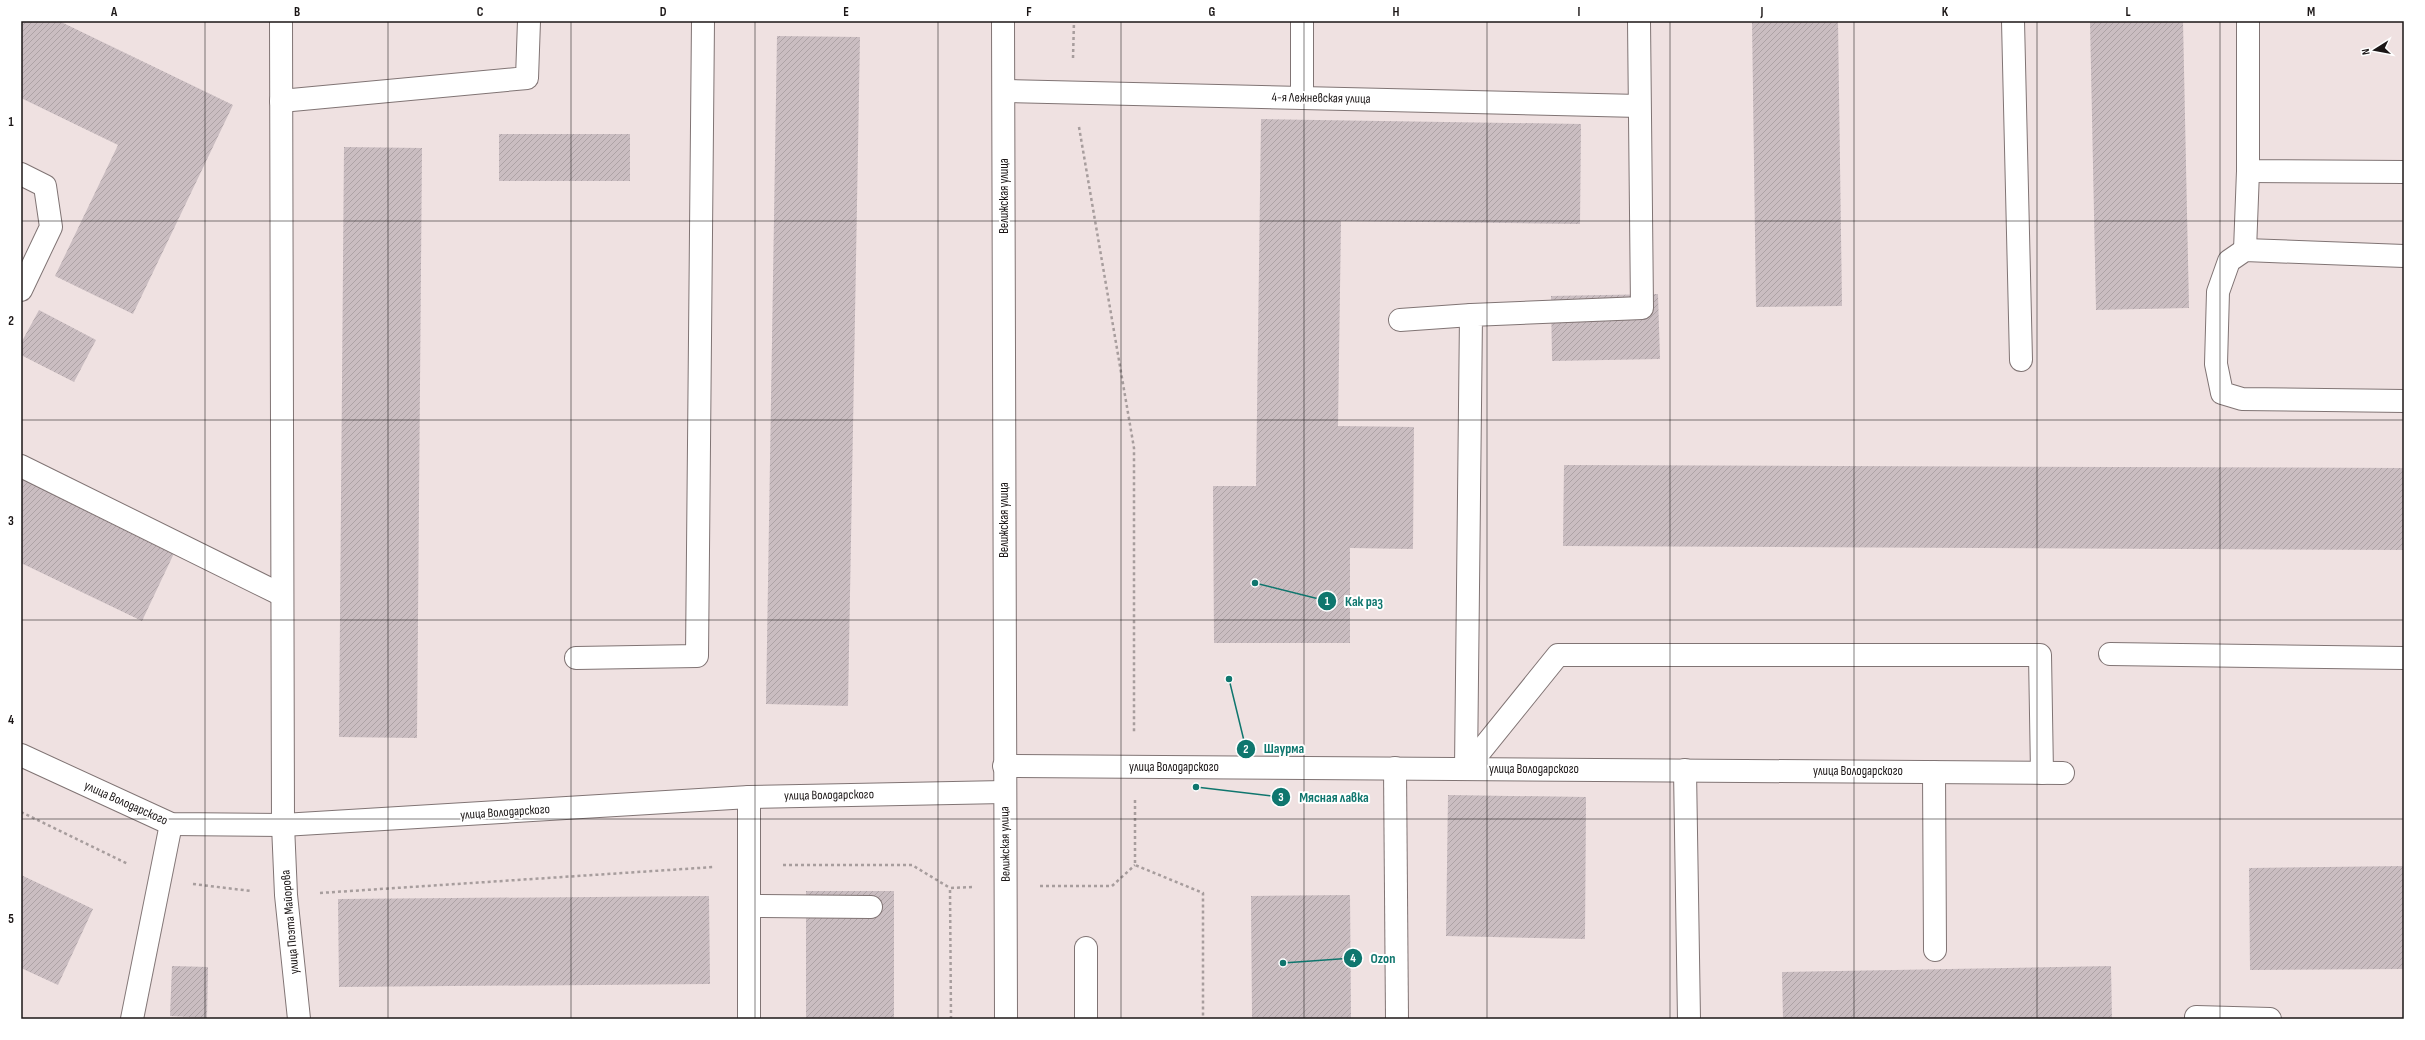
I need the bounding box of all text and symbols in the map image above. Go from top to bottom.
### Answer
text: A [110,4,118,20]
text: B [294,4,300,20]
text: C [477,4,484,20]
text: D [660,4,667,20]
text: E [843,4,849,20]
text: F [1026,4,1032,20]
text: G [1209,4,1216,20]
text: H [1393,4,1400,20]
text: I [1578,4,1581,20]
text: J [1760,4,1764,20]
text: K [1942,4,1949,20]
text: L [2125,4,2131,20]
text: M [2307,4,2315,20]
north arrow [2355,30,2395,70]
text: N [2359,48,2373,56]
street label: 4-я Лежневская улица [1271,89,1371,107]
text: 1 [8,114,14,130]
street label: Велижская улица [996,158,1012,234]
text: 2 [8,313,14,329]
street label: Велижская улица [996,482,1012,558]
text: 3 [8,513,14,529]
callout: Как раз [1317,588,1391,614]
text: Как раз [1345,593,1383,610]
text: 1 [1325,594,1330,609]
text: 4 [8,712,14,728]
callout: Шаурма [1236,736,1313,762]
text: Шаурма [1264,740,1305,757]
text: 2 [1243,742,1249,757]
street label: улица Володарского [1129,759,1219,775]
street label: улица Володарского [1489,761,1579,777]
street label: улица Володарского [1813,763,1903,779]
street label: улица Володарского [82,777,170,829]
callout: Мясная лавка [1271,784,1376,810]
street label: улица Володарского [784,786,874,804]
text: Мясная лавка [1299,789,1369,806]
text: 3 [1278,790,1284,805]
street label: улица Володарского [460,801,550,823]
street label: Велижская улица [996,806,1014,882]
street label: улица Поэта Майорова [277,869,303,975]
text: 5 [8,911,14,927]
callout: Ozon [1343,945,1404,971]
text: Ozon [1371,950,1395,967]
text: 4 [1350,951,1356,966]

